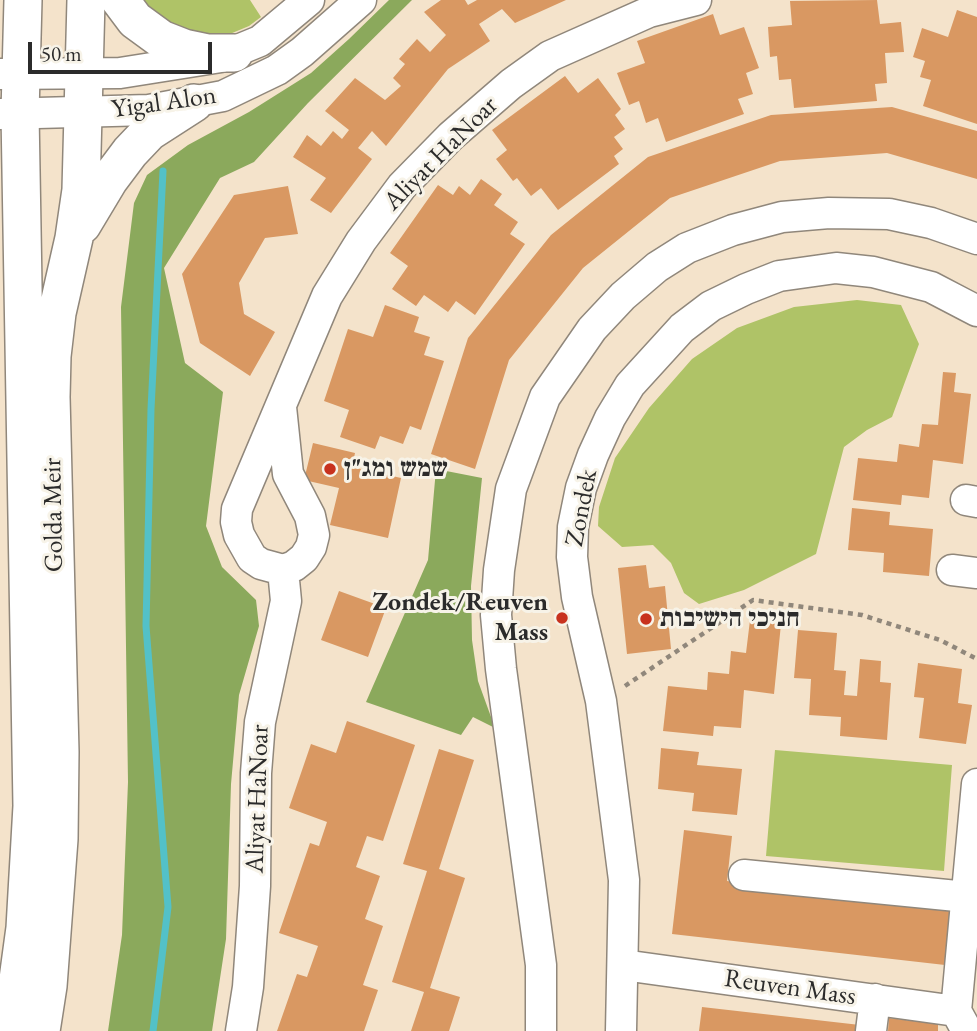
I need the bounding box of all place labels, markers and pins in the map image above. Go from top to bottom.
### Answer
place label: שמש ומג"ן [344,453,448,485]
marker: שמש ומג"ן [322,461,338,477]
place label: Zondek/Reuven Mass [373,587,548,648]
place label: חניכי הישיבות [660,603,800,635]
marker: Zondek/Reuven Mass [554,610,570,626]
marker: חניכי הישיבות [638,611,654,627]

